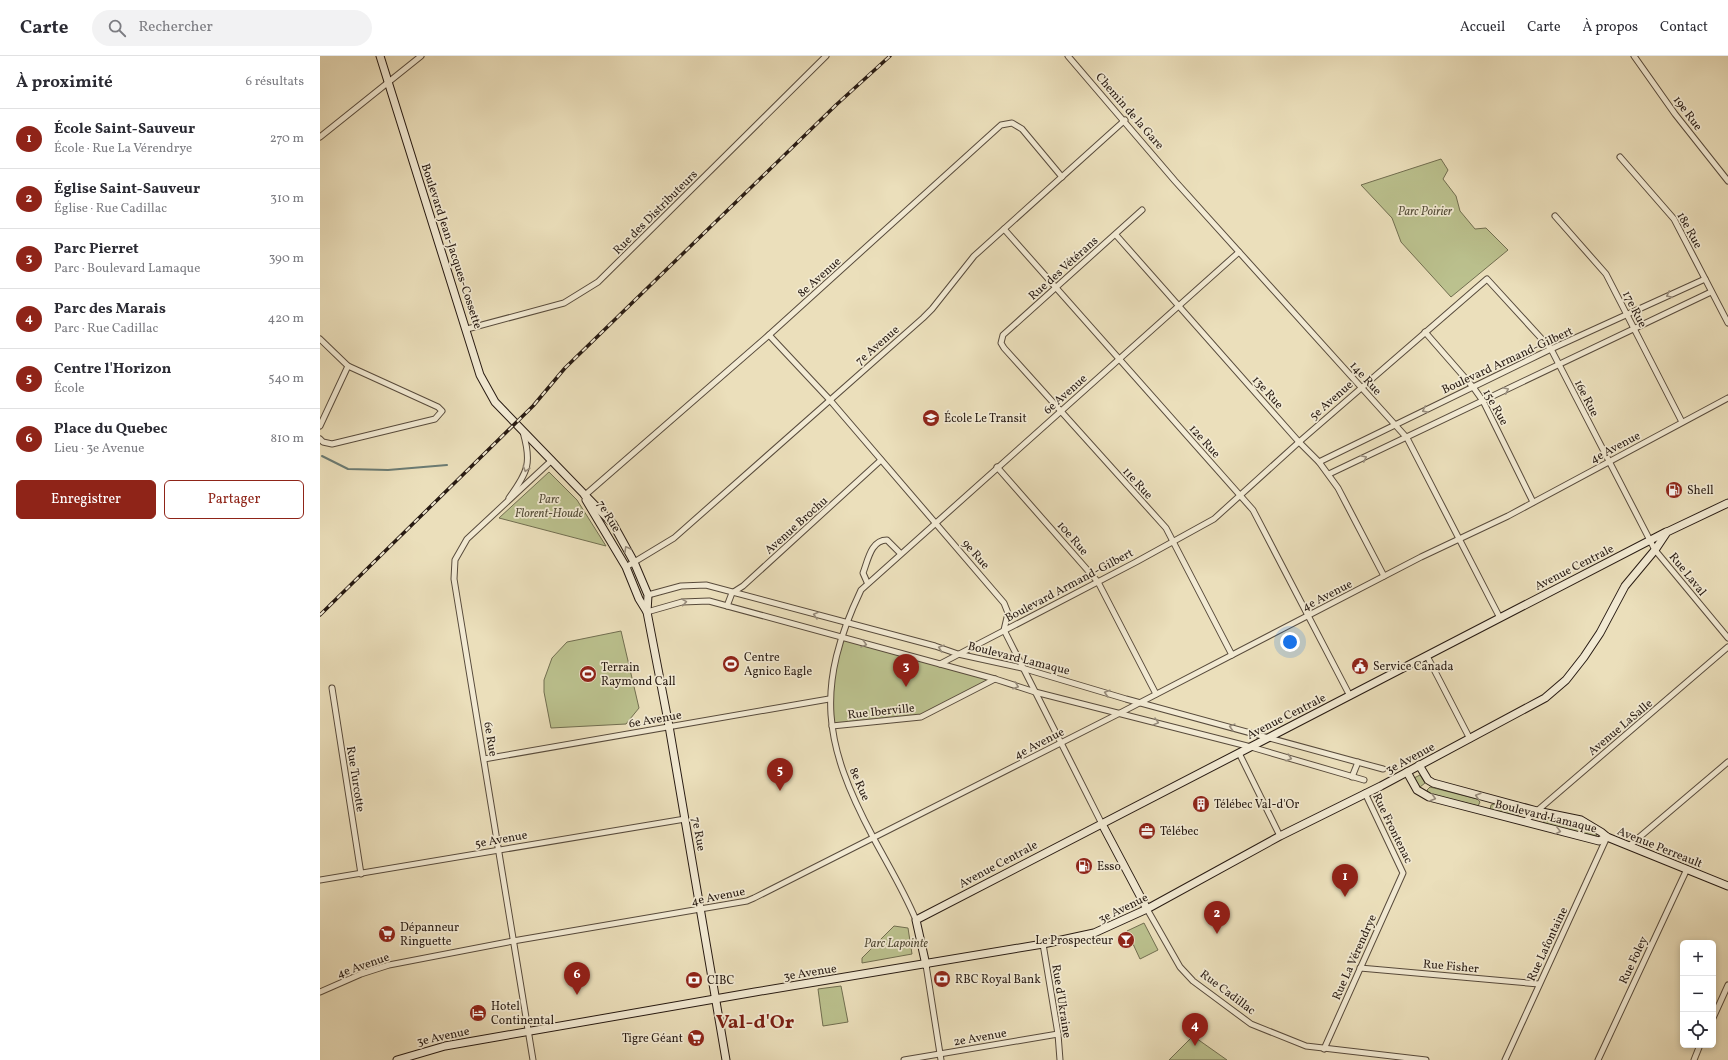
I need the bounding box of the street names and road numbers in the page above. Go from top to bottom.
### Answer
street label: Chemin de la Gare [1091,70,1167,154]
street label: 19e Rue [1669,93,1706,134]
street label: Boulevard Jean-Jacques-Cossette [417,162,485,331]
street label: Rue des Distributeurs [610,167,701,258]
street label: 18e Rue [1673,209,1706,252]
street label: Rue des Vétérans [1025,233,1102,304]
street label: 8e Avenue [794,254,845,302]
street label: 17e Rue [1618,288,1650,331]
street label: 7e Avenue [852,322,903,369]
street label: Boulevard Armand-Gilbert [1439,323,1576,398]
street label: 14e Rue [1346,358,1385,399]
street label: 6e Avenue [1040,371,1091,419]
street label: 13e Rue [1248,373,1287,413]
street label: 5e Avenue [1306,377,1357,424]
street label: 16e Rue [1570,377,1602,420]
street label: 15e Rue [1479,386,1512,429]
street label: 12e Rue [1185,422,1224,462]
street label: 4e Avenue [1588,428,1644,468]
street label: 11e Rue [1119,464,1156,503]
street label: Avenue Brochu [762,493,832,558]
street label: 7e Rue [592,498,624,536]
street label: 10e Rue [1053,518,1092,559]
street label: 9e Rue [958,536,993,573]
street label: Avenue Centrale [1532,541,1617,595]
street label: Boulevard Armand-Gilbert [1003,545,1136,627]
street label: Rue Laval [1665,550,1710,600]
street label: 4e Avenue [1300,576,1356,615]
street label: Boulevard Lamaque [966,639,1072,679]
street label: Avenue Centrale [1244,690,1329,744]
street label: Avenue LaSalle [1585,696,1657,760]
street label: Rue Iberville [847,700,916,723]
street label: 6e Avenue [627,707,683,733]
street label: 6e Rue [479,721,501,758]
street label: 4e Avenue [1012,724,1068,763]
street label: 3e Avenue [1383,739,1438,779]
street label: Rue Turcotte [342,745,368,814]
street label: 8e Rue [845,765,873,804]
street label: Rue Frontenac [1368,791,1416,866]
street label: Boulevard Lamaque [1493,797,1599,837]
street label: 7e Rue [687,816,709,853]
street label: Avenue Perreault [1615,824,1705,872]
street label: 5e Avenue [474,827,529,852]
street label: Avenue Centrale [956,837,1041,892]
street label: 4e Avenue [690,884,747,910]
street label: 3e Avenue [1096,890,1151,928]
street label: Rue Lafontaine [1524,904,1572,984]
street label: Rue La Vérendrye [1329,912,1381,1003]
street label: Rue Foley [1616,933,1652,987]
street label: 4e Avenue [335,949,392,982]
street label: Rue Fisher [1422,957,1480,977]
street label: 3e Avenue [782,961,838,985]
street label: Rue d'Ukraine [1047,963,1075,1039]
street label: Rue Cadillac [1196,967,1258,1019]
street label: 3e Avenue [415,1024,471,1050]
street label: 2e Avenue [952,1025,1008,1051]

